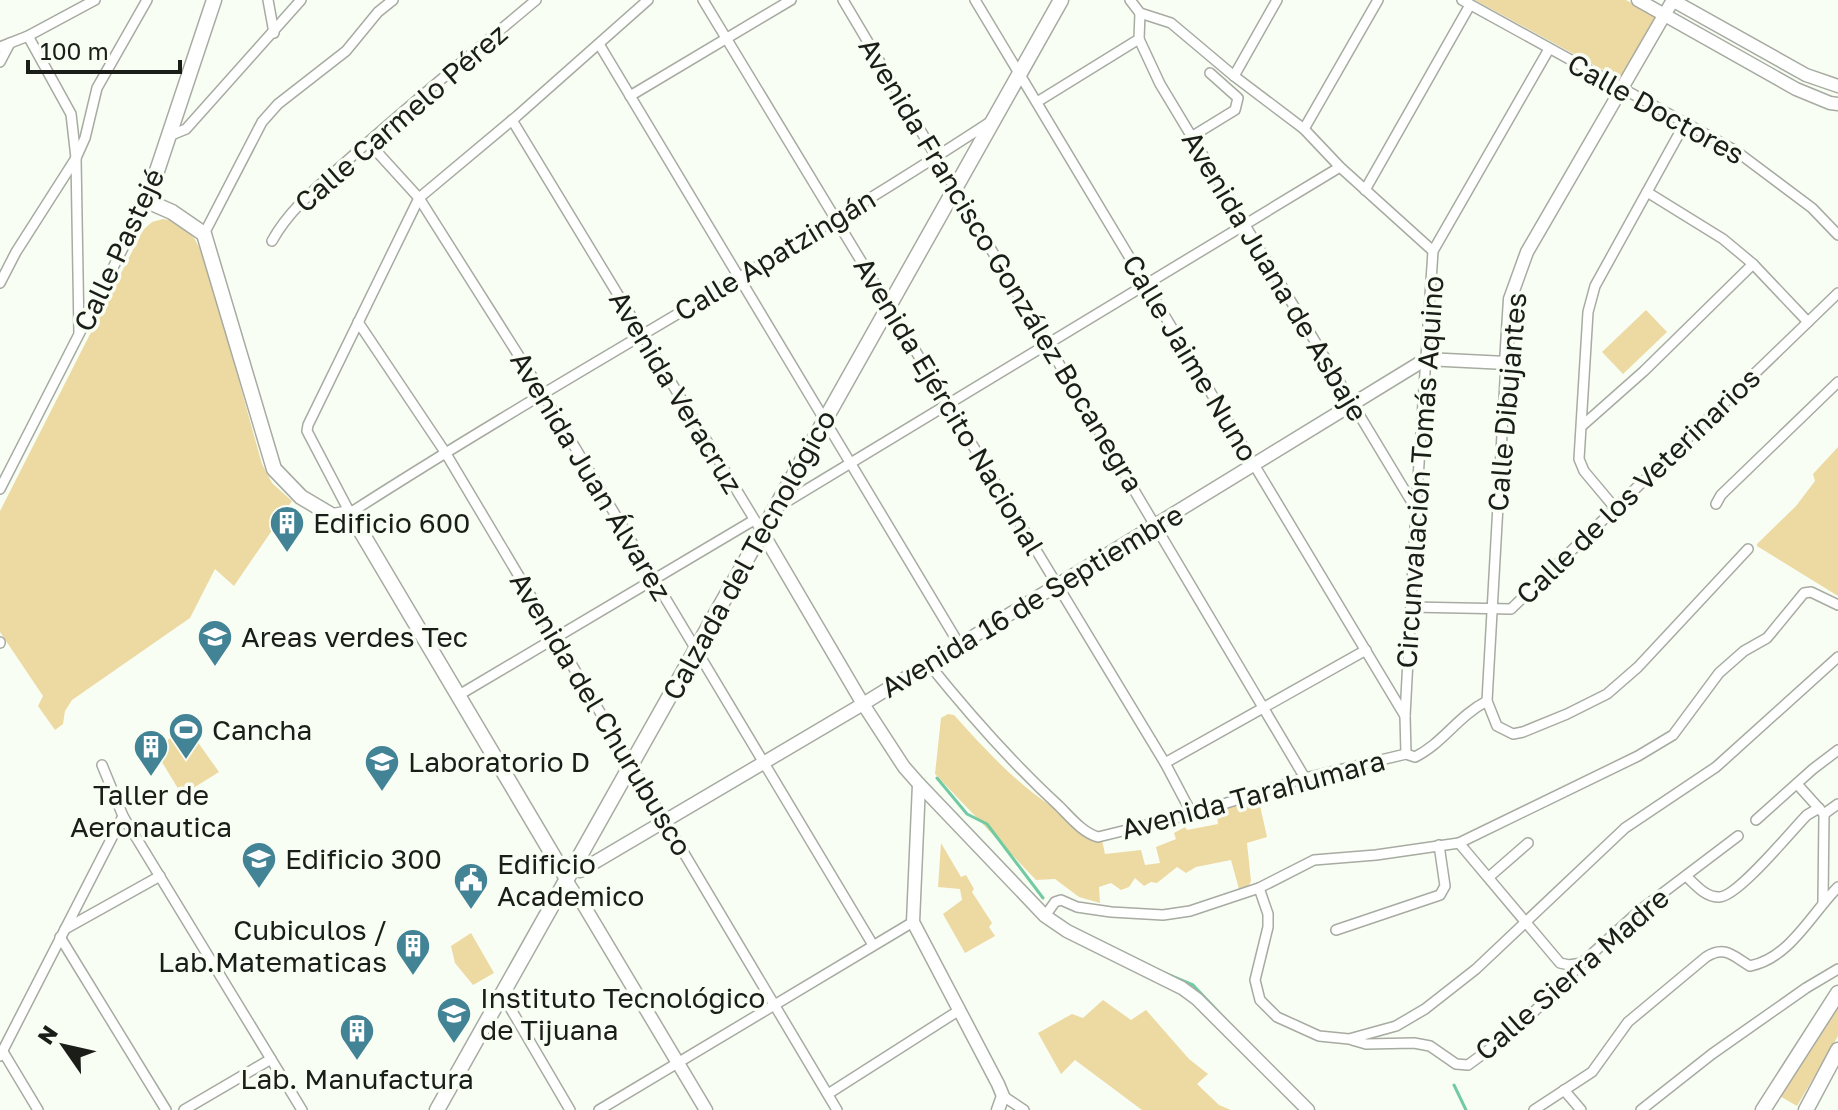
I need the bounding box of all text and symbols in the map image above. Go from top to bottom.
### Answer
street label: Calle Carmelo Pérez [288,16,514,219]
scale bar [28,24,180,74]
street label: Avenida Francisco González Bocanegra [852,32,1151,498]
text: 100 m [40,36,109,65]
street label: Calle Doctores [1562,46,1750,171]
street label: Avenida Juana de Asbaje [1176,125,1375,427]
street label: Calle Pastejé [66,163,171,336]
street label: Calle Apatzingán [668,182,881,328]
street label: Calle Jaime Nuno [1116,249,1265,467]
street label: Avenida Ejército Nacional [847,251,1051,560]
street label: Circunvalación Tomás Aquino [1389,275,1450,669]
street label: Avenida Veracruz [603,285,750,499]
street label: Calle Dibujantes [1480,291,1533,513]
street label: Avenida Juan Álvarez [504,345,679,606]
street label: Calle de los Veterinarios [1509,361,1766,611]
street label: Calzada del Tecnológico [655,404,842,705]
street label: Avenida 16 de Septiembre [875,497,1189,704]
building icon: Edificio 600 [268,504,306,554]
place label: Edificio 600 [313,506,470,539]
street label: Avenida del Churubusco [504,566,699,861]
school or university icon: Areas verdes Tec [196,618,234,668]
place label: Areas verdes Tec [241,620,468,653]
sports icon: Cancha [167,711,205,761]
place label: Cancha [212,713,312,746]
building icon: Taller de Aeronautica [132,728,170,778]
school or university icon: Laboratorio D [363,743,401,793]
street label: Avenida Tarahumara [1117,743,1388,846]
place label: Laboratorio D [408,745,590,778]
place label: Taller de Aeronautica [70,778,232,843]
school or university icon: Edificio 300 [240,840,278,890]
place label: Edificio 300 [285,842,442,875]
place label: Edificio Academico [497,847,644,912]
public building icon: Edificio Academico [452,861,490,911]
street label: Calle Sierra Madre [1468,881,1675,1067]
place label: Cubiculos / Lab.Matematicas [158,913,387,978]
building icon: Cubiculos / Lab.Matematicas [394,927,432,977]
place label: Instituto Tecnológico de Tijuana [480,981,765,1046]
school or university icon: Instituto Tecnológico de Tijuana [435,995,473,1045]
north arrow [24,1006,104,1086]
building icon: Lab. Manufactura [338,1012,376,1062]
text: N [31,1020,63,1049]
place label: Lab. Manufactura [240,1062,474,1095]

